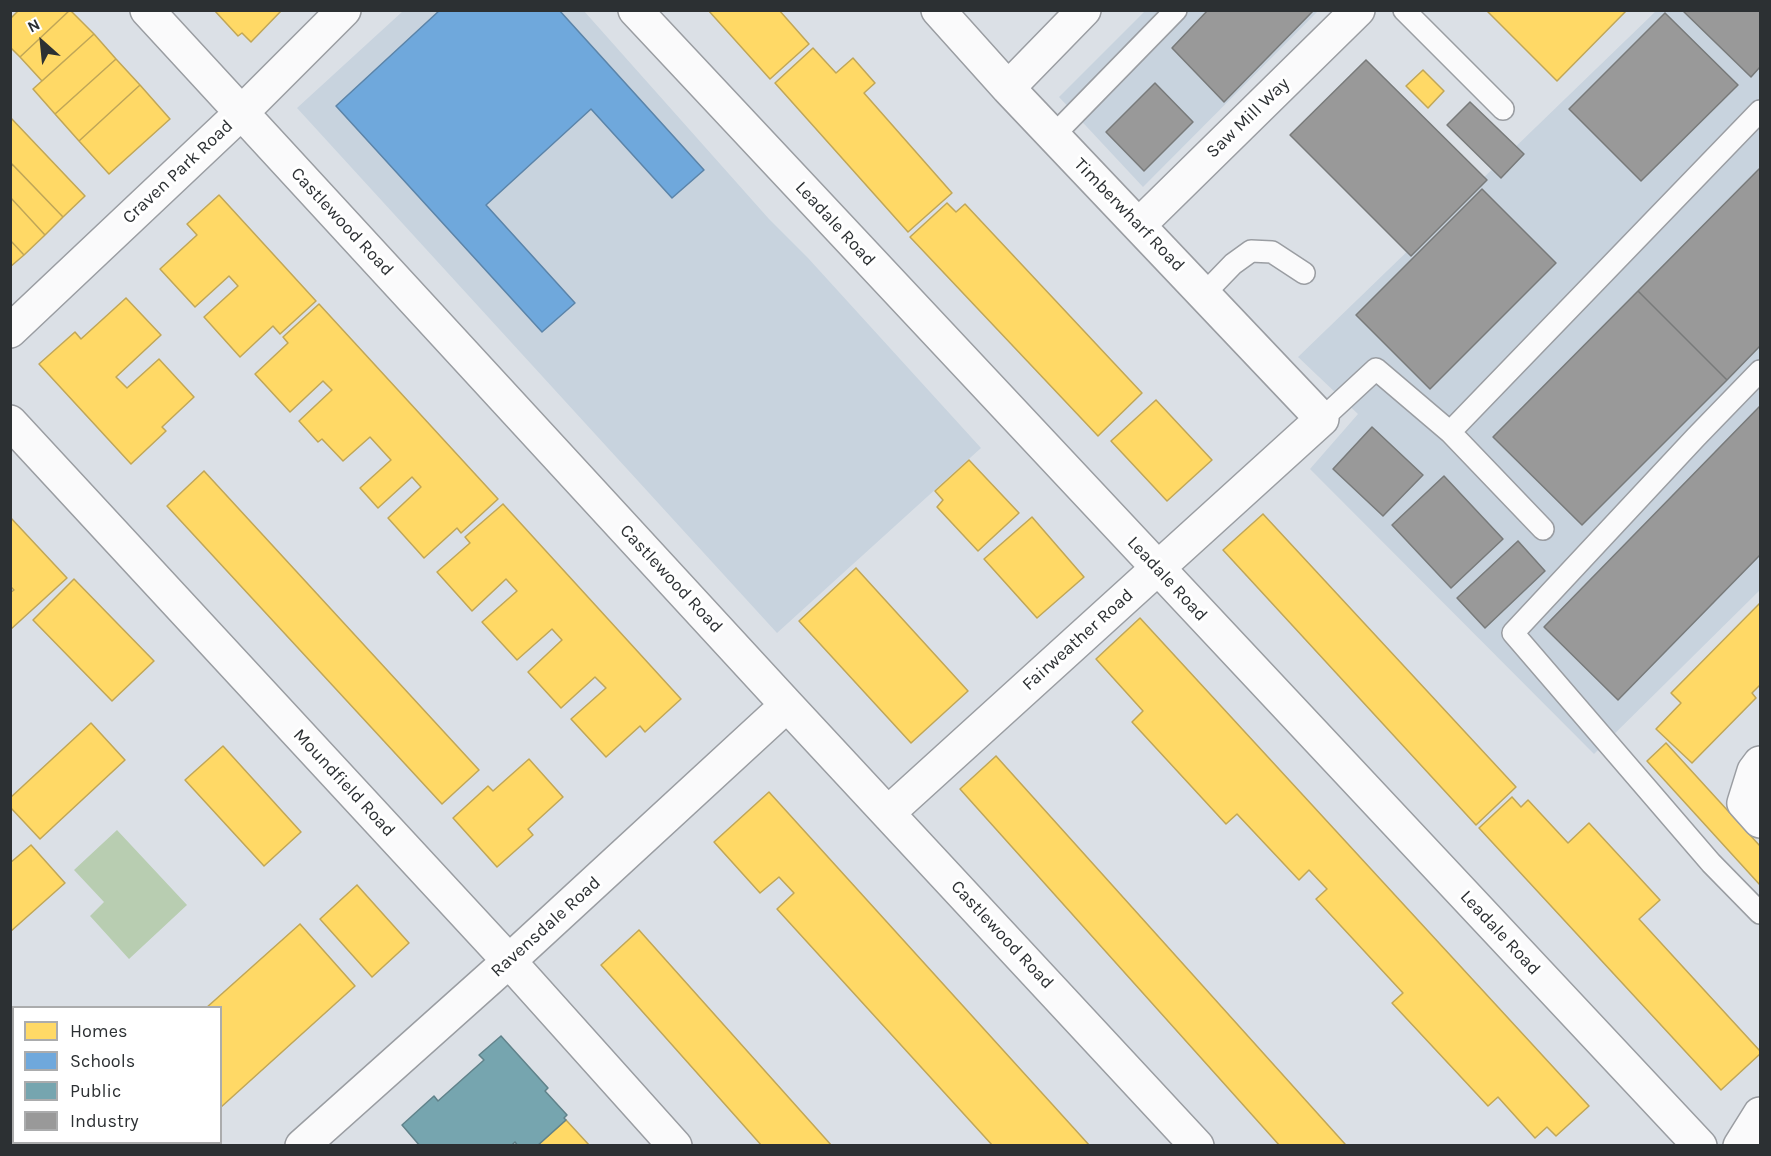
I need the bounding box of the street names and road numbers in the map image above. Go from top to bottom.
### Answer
street label: Saw Mill Way [1202,73,1294,163]
street label: Craven Park Road [118,115,238,229]
street label: Timberwharf Road [1069,154,1189,276]
street label: Castlewood Road [286,163,398,281]
street label: Leadale Road [790,177,880,271]
street label: Castlewood Road [615,520,727,638]
street label: Leadale Road [1122,532,1212,626]
street label: Fairweather Road [1018,584,1138,696]
street label: Moundfield Road [288,725,400,841]
street label: Ravensdale Road [487,872,605,982]
street label: Castlewood Road [946,876,1058,994]
street label: Leadale Road [1455,886,1545,980]

